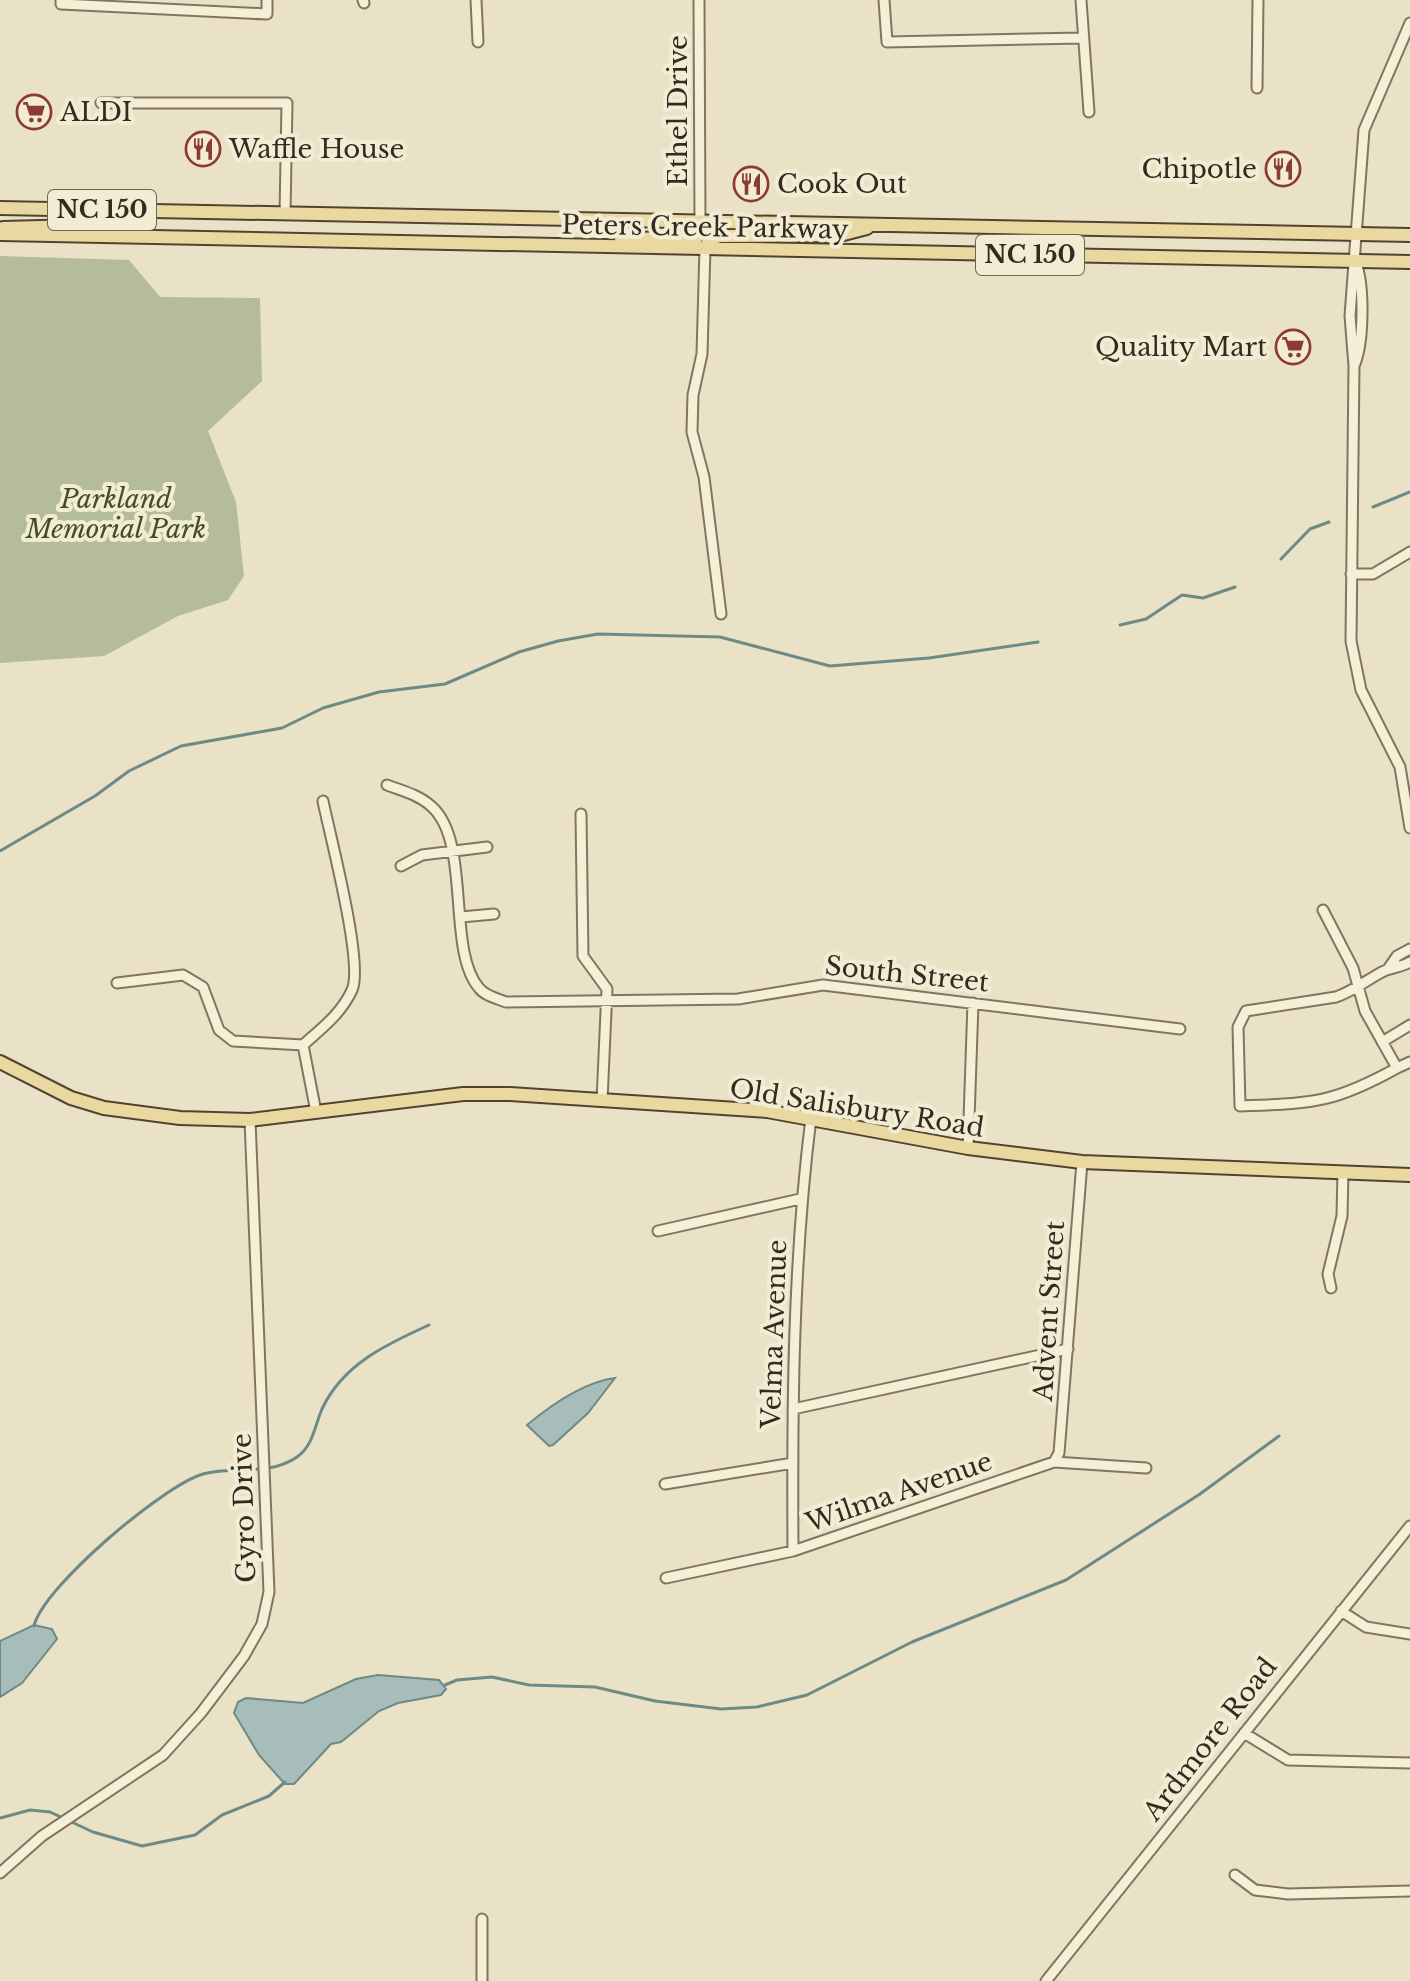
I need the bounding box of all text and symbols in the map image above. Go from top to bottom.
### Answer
street label: Ethel Drive [662,35,694,187]
supermarket icon: ALDI [15,93,53,131]
place label: ALDI [59,96,132,128]
restaurant icon: Waffle House [184,130,222,168]
place label: Waffle House [228,133,404,165]
restaurant icon: Chipotle [1264,150,1302,188]
place label: Chipotle [1142,153,1257,185]
restaurant icon: Cook Out [732,165,770,203]
place label: Cook Out [777,168,907,200]
road number: NC 150 [48,190,156,230]
street label: Peters Creek Parkway [561,208,849,246]
road number: NC 150 [976,235,1084,275]
supermarket icon: Quality Mart [1274,328,1312,366]
place label: Quality Mart [1095,331,1267,363]
park label: Parkland Memorial Park [25,483,206,545]
street label: South Street [823,949,991,999]
street label: Old Salisbury Road [727,1072,987,1144]
street label: Advent Street [1027,1220,1071,1403]
street label: Velma Avenue [755,1239,793,1430]
street label: Gyro Drive [225,1433,263,1583]
street label: Wilma Avenue [801,1445,996,1539]
street label: Ardmore Road [1136,1651,1284,1828]

